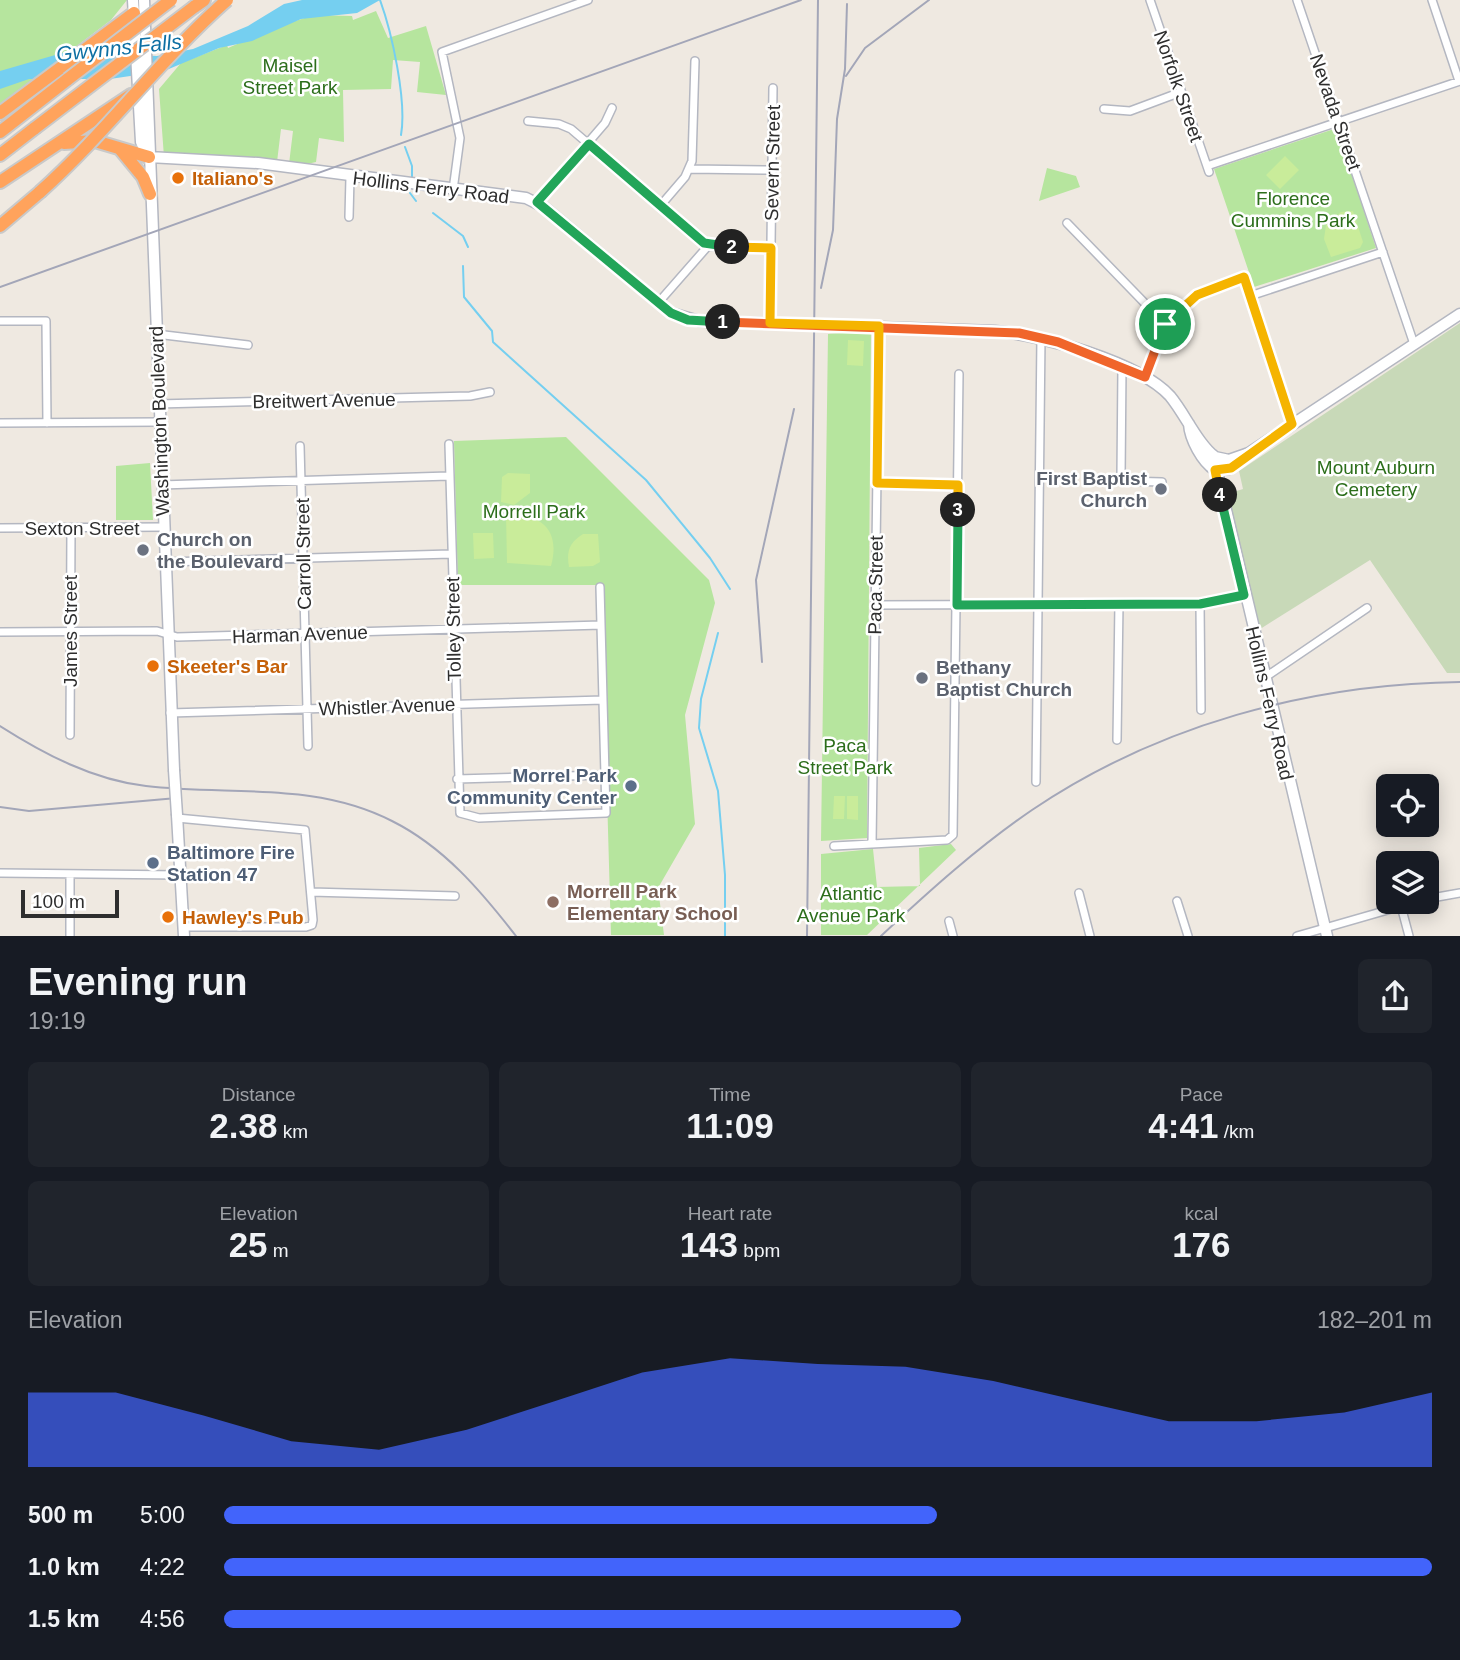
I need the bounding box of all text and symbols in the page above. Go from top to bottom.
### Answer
street label: Norfolk Street [1150,28,1208,145]
water label: Gwynns Falls [55,29,183,66]
street label: Nevada Street [1306,51,1365,174]
park label: Maisel Street Park [242,55,338,98]
street label: Severn Street [761,104,784,221]
street label: Hollins Ferry Road [352,167,510,208]
place label: Italiano's [192,168,274,189]
marker: Italiano's [170,170,186,186]
park label: Florence Cummins Park [1231,188,1356,231]
pin: 2 [714,230,750,264]
text: 2 [726,236,737,257]
pin [1135,294,1195,354]
pin: 1 [706,304,740,340]
icon: arrive [1146,305,1184,343]
text: 1 [717,311,728,332]
street label: Washington Boulevard [146,325,173,517]
street label: Breitwert Avenue [252,389,396,412]
park label: Mount Auburn Cemetery [1317,457,1435,500]
place label: First Baptist Church [1036,468,1148,511]
pin: 4 [1202,477,1238,512]
marker: First Baptist Church [1153,481,1169,497]
text: 4 [1214,484,1225,505]
pin: 3 [940,492,976,528]
street label: Carroll Street [292,497,315,610]
text: 3 [952,499,963,520]
park label: Morrell Park [483,501,586,522]
street label: Sexton Street [24,518,140,539]
place label: Church on the Boulevard [157,529,284,572]
street label: Paca Street [864,534,887,635]
marker: Church on the Boulevard [135,542,151,558]
street label: James Street [60,574,81,687]
street label: Tolley Street [442,576,465,681]
street label: Harman Avenue [232,622,368,647]
street label: Hollins Ferry Road [1242,624,1297,782]
place label: Skeeter's Bar [167,656,288,677]
place label: Bethany Baptist Church [936,657,1072,700]
marker: Skeeter's Bar [145,658,161,674]
marker: Bethany Baptist Church [914,670,930,686]
street label: Whistler Avenue [318,694,456,719]
park label: Paca Street Park [797,735,893,778]
place label: Morrel Park Community Center [447,765,618,808]
map controls [1376,774,1439,914]
button: locate [1376,774,1439,837]
marker: Morrel Park Community Center [623,778,639,794]
place label: Baltimore Fire Station 47 [167,842,295,885]
button: layers [1376,851,1439,914]
marker: Baltimore Fire Station 47 [145,855,161,871]
place label: Morrell Park Elementary School [567,881,738,924]
park label: Atlantic Avenue Park [797,883,906,926]
scale bar [21,886,119,918]
text: 100 m [32,891,85,912]
marker: Morrell Park Elementary School [545,894,561,910]
place label: Hawley's Pub [182,907,304,928]
marker: Hawley's Pub [160,909,176,925]
button: share [1358,959,1432,1033]
text: Evening run [28,961,248,1003]
text: 19:19 [28,1008,86,1034]
text: Distance [222,1084,296,1105]
text: Time [709,1084,751,1105]
text: Pace [1180,1084,1223,1105]
text: 2.38 [209,1106,277,1145]
text: 11:09 [686,1106,774,1145]
text: 4:41 [1148,1106,1218,1145]
text: km [277,1121,308,1142]
text: /km [1218,1121,1254,1142]
text: Elevation [220,1203,298,1224]
text: Heart rate [688,1203,772,1224]
text: kcal [1184,1203,1218,1224]
text: 25 [229,1225,268,1264]
text: 143 [680,1225,738,1264]
text: 176 [1172,1225,1231,1264]
text: m [268,1240,289,1261]
text: bpm [738,1240,780,1261]
text: Elevation [28,1307,123,1333]
text: 182–201 m [1317,1307,1432,1333]
text: 500 m [28,1502,93,1528]
text: 5:00 [140,1502,185,1528]
text: 1.0 km [28,1554,100,1580]
text: 4:22 [140,1554,185,1580]
text: 1.5 km [28,1606,100,1632]
text: 4:56 [140,1606,185,1632]

